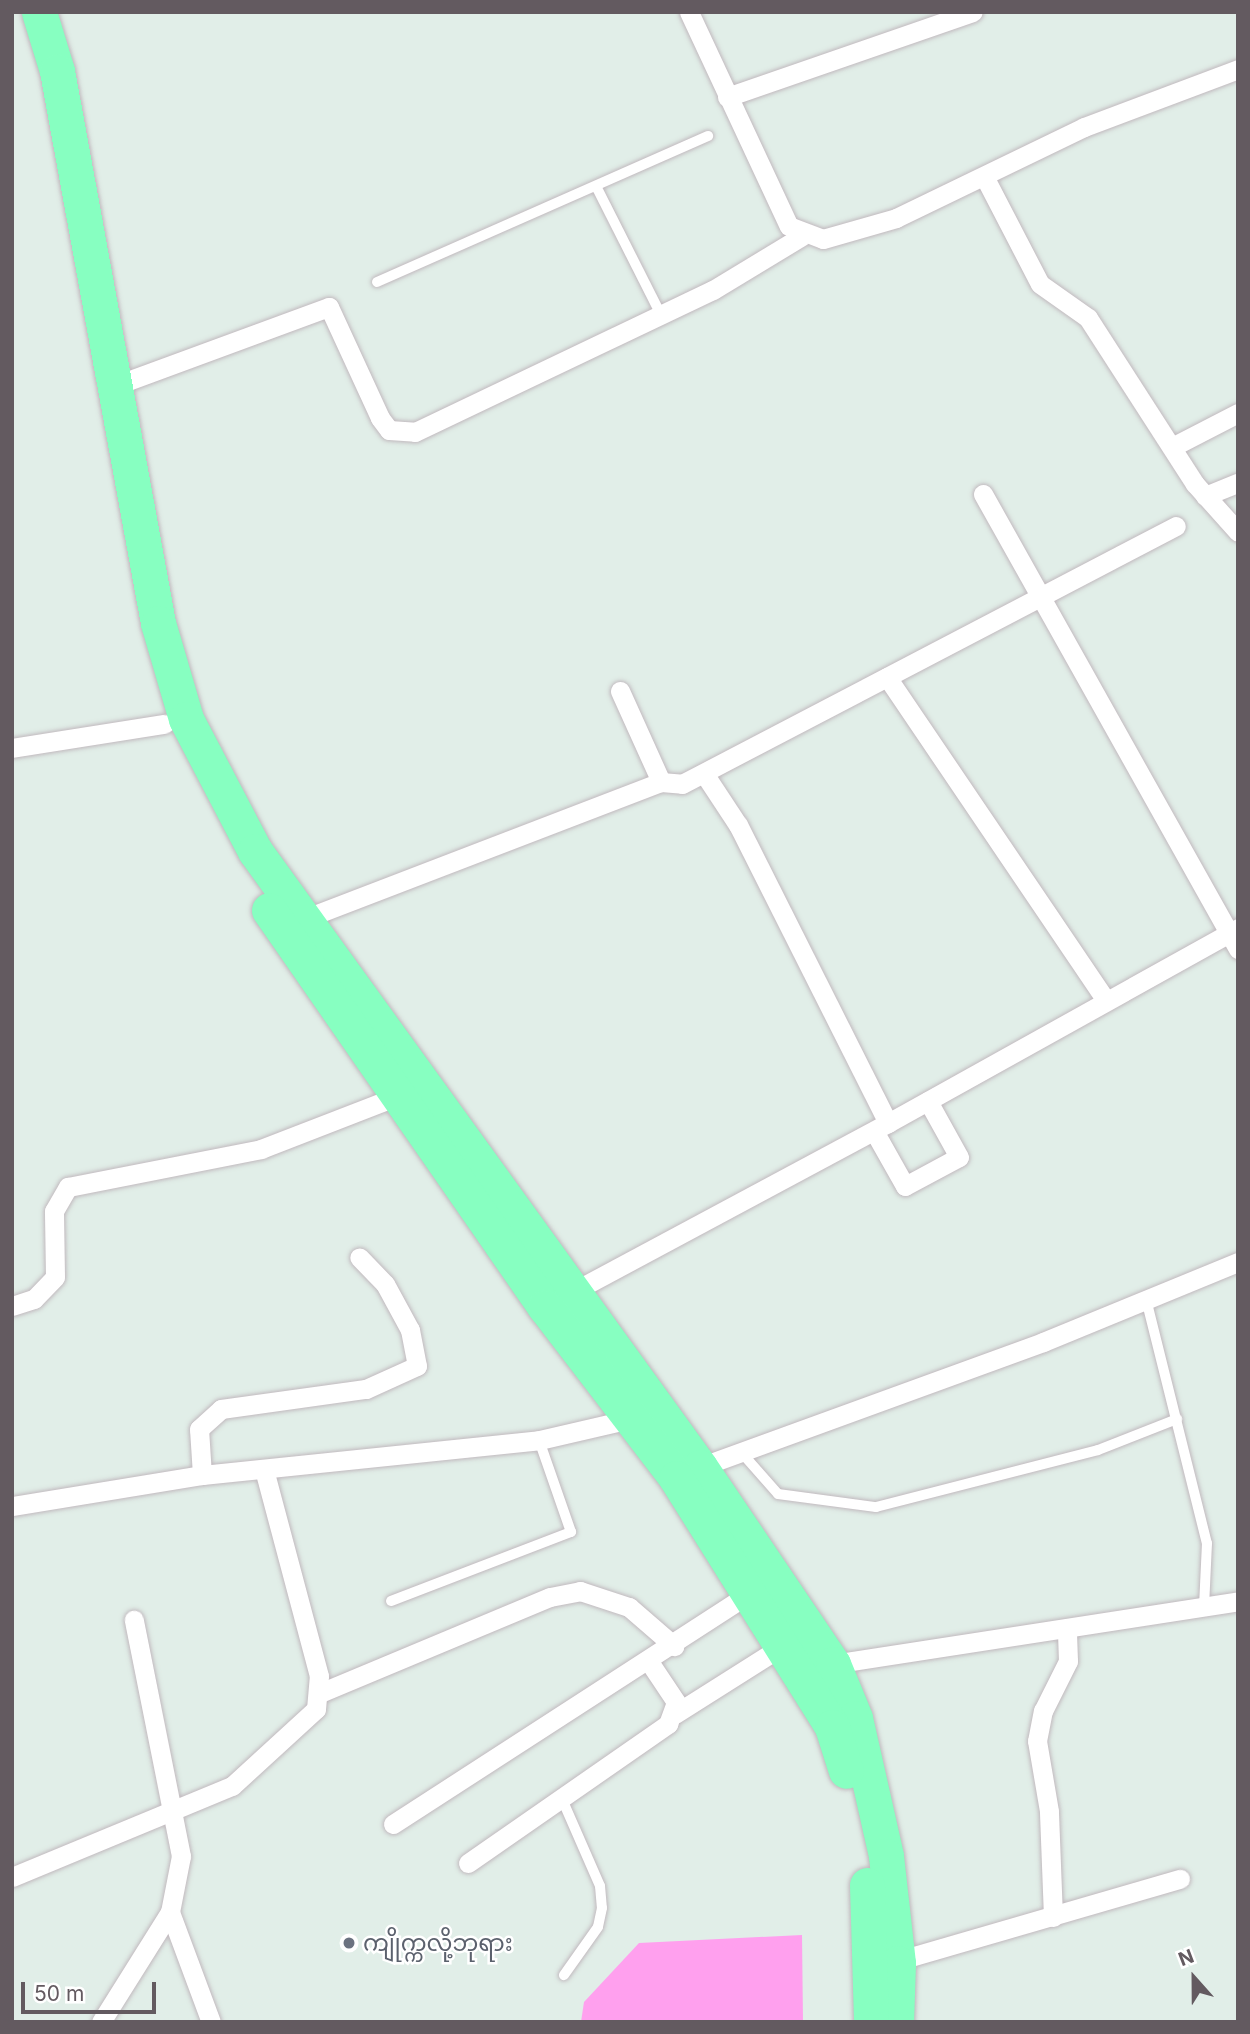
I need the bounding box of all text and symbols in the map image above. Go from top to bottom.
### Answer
place label: ကျိုက္ကလို့ဘုရား [363,1929,513,1957]
marker: ကျိုက္ကလို့ဘုရား [341,1935,357,1951]
north arrow [1159,1943,1229,2013]
text: N [1175,1945,1197,1971]
scale bar [24,1968,159,2012]
text: 50 m [34,1981,84,2006]

